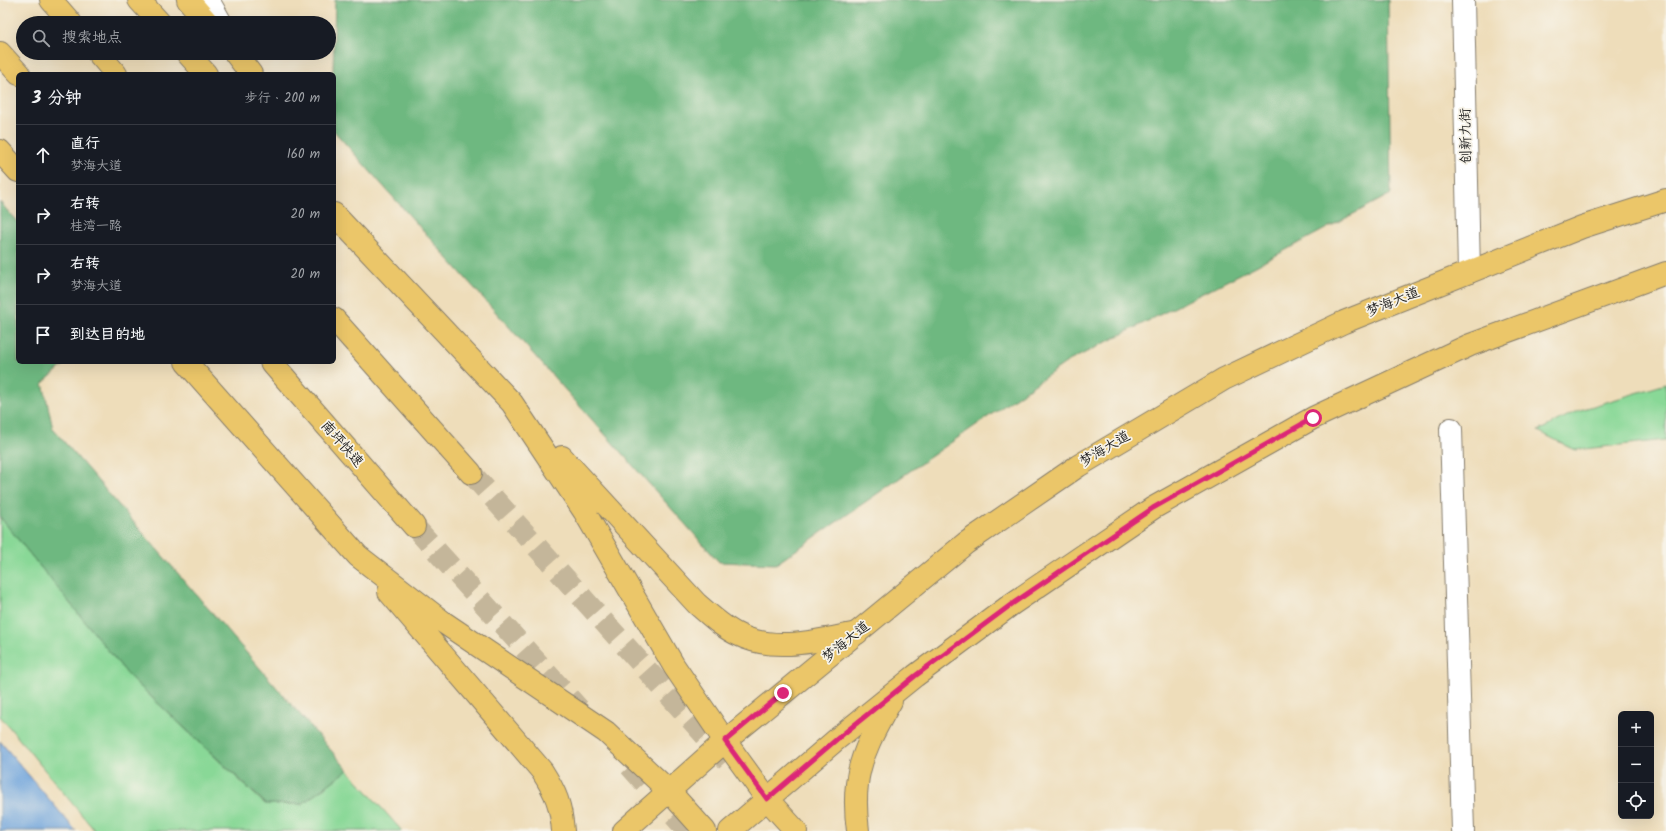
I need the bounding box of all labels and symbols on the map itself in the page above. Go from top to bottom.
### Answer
street label: 创新九街 [1455,108,1477,164]
street label: 梦海大道 [1363,281,1423,323]
route start [1304,409,1322,427]
street label: 南坪快速 [315,416,369,472]
street label: 梦海大道 [1075,425,1135,473]
street label: 梦海大道 [817,616,875,668]
route end [774,684,792,702]

